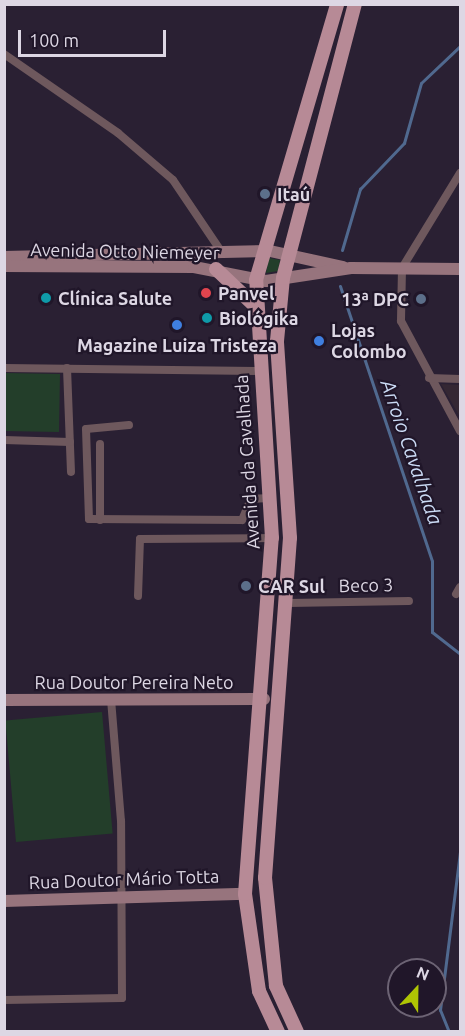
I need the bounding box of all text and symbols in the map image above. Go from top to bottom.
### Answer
scale bar [21,18,170,56]
text: 100 m [29,30,79,50]
place label: Itaú [277,183,310,205]
marker: Itaú [258,187,272,201]
street label: Avenida Otto Niemeyer [30,239,220,263]
place label: Panvel [218,282,274,304]
marker: Panvel [199,286,213,300]
place label: Clínica Salute [58,287,172,309]
place label: 13ª DPC [341,288,409,310]
marker: Clínica Salute [39,291,53,305]
marker: 13ª DPC [414,292,428,306]
place label: Biológika [219,307,298,329]
marker: Biológika [200,311,214,325]
marker: Magazine Luiza Tristeza [170,318,184,332]
place label: Lojas Colombo [331,320,407,362]
place label: Magazine Luiza Tristeza [77,334,277,356]
marker: Lojas Colombo [312,334,326,348]
street label: Avenida da Cavalhada [230,374,264,550]
water label: Arroio Cavalhada [376,376,448,528]
street label: Beco 3 [339,574,393,596]
place label: CAR Sul [258,575,325,597]
marker: CAR Sul [239,579,253,593]
street label: Rua Doutor Pereira Neto [35,671,233,693]
street label: Rua Doutor Mário Totta [28,865,220,893]
north arrow [387,958,447,1018]
text: N [414,963,432,984]

